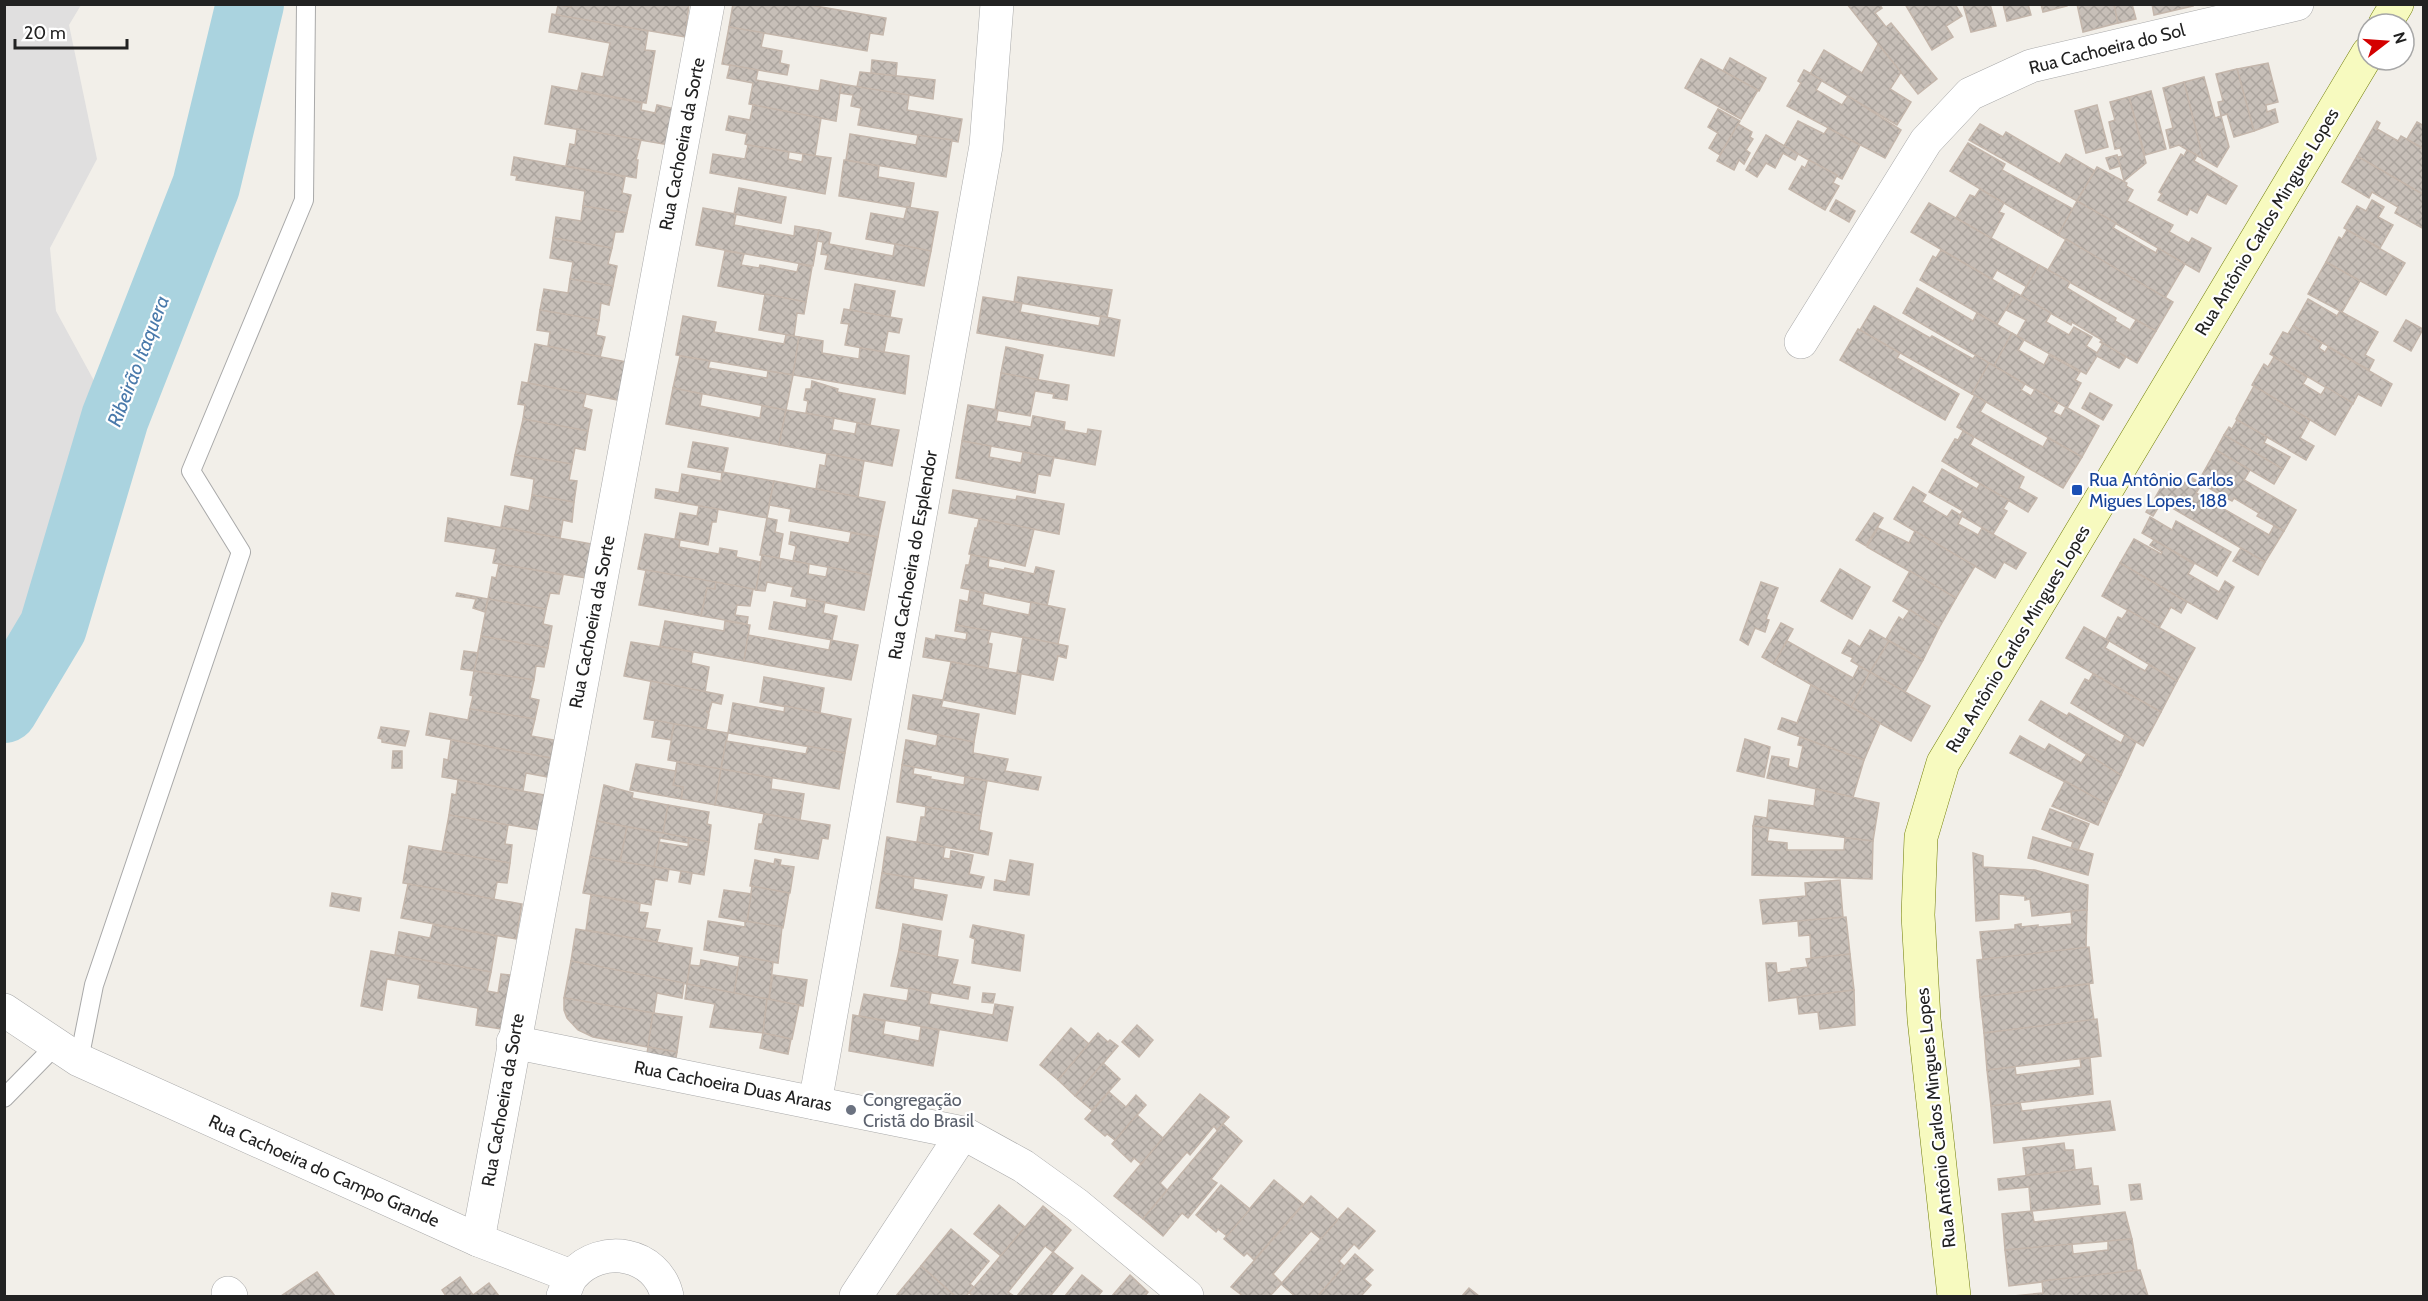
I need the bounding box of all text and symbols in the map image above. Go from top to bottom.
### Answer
scale bar [15,12,128,50]
north arrow [2356,12,2416,72]
street label: Rua Cachoeira do Sol [2027,19,2188,79]
text: 20 m [24,22,66,44]
text: N [2389,30,2411,46]
street label: Rua Cachoeira da Sorte [654,56,710,232]
street label: Rua Antônio Carlos Mingues Lopes [2190,104,2344,340]
water label: Ribeirão Itaquera [102,292,174,430]
street label: Rua Cachoeira do Esplendor [884,448,942,661]
place label: Rua Antônio Carlos Migues Lopes, 188 [2089,469,2233,512]
marker: Rua Antônio Carlos Migues Lopes, 188 [2070,483,2084,497]
street label: Rua Antônio Carlos Mingues Lopes [1941,521,2095,757]
street label: Rua Cachoeira da Sorte [564,534,620,710]
street label: Rua Antônio Carlos Mingues Lopes [1911,987,1961,1249]
street label: Rua Cachoeira da Sorte [477,1012,529,1188]
street label: Rua Cachoeira Duas Araras [632,1056,834,1116]
place label: Congregação Cristã do Brasil [863,1089,975,1132]
marker: Congregação Cristã do Brasil [844,1103,858,1117]
street label: Rua Cachoeira do Campo Grande [205,1110,443,1232]

